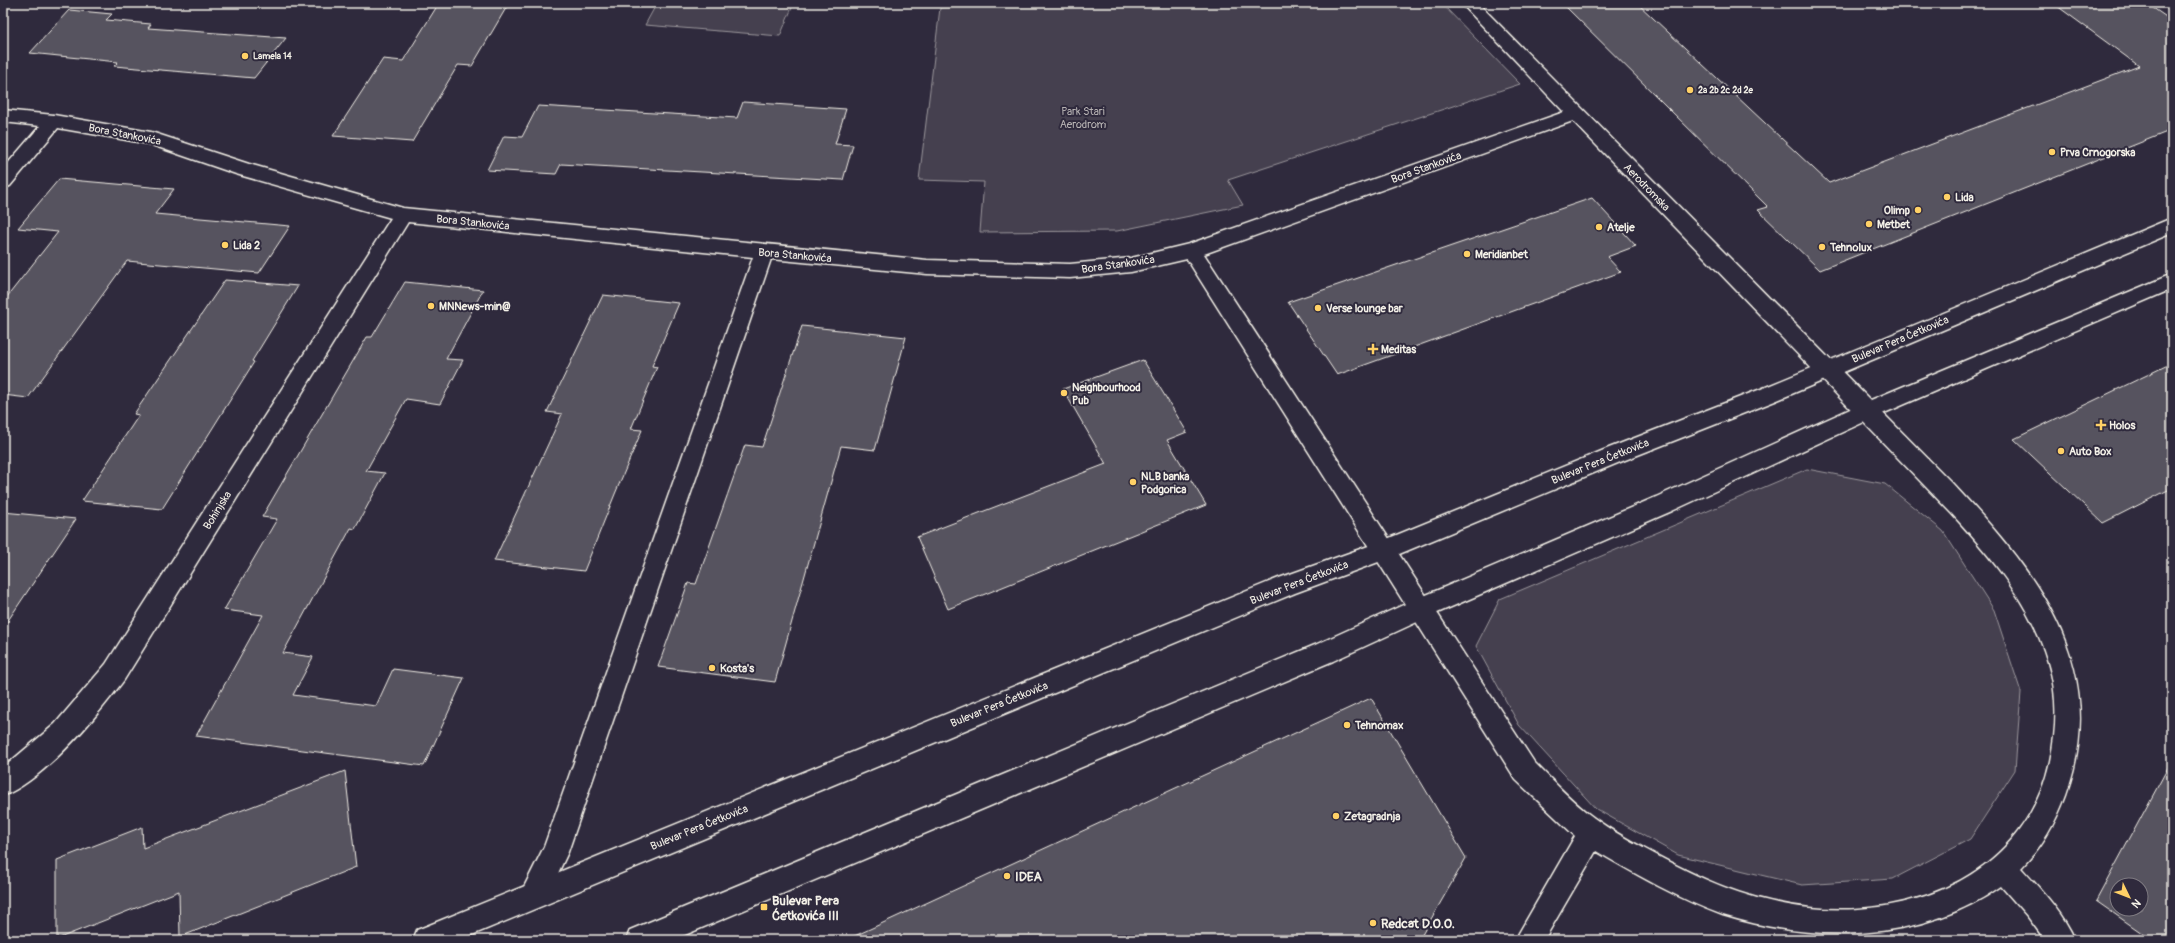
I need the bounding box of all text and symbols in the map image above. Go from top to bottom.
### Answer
marker: Lamela 14 [240,51,250,61]
place label: Lamela 14 [253,51,292,62]
marker: 2a 2b 2c 2d 2e [1685,85,1695,95]
place label: 2a 2b 2c 2d 2e [1698,85,1754,96]
park label: Park Stari Aerodrom [1060,105,1107,131]
street label: Bora Stankovića [88,121,162,148]
place label: Prva Crnogorska [2060,146,2135,159]
marker: Prva Crnogorska [2047,147,2057,157]
street label: Bora Stankovića [1389,149,1463,186]
street label: Aerodromska [1621,161,1673,214]
place label: Lida [1955,191,1974,204]
marker: Lida [1942,192,1952,202]
place label: Olimp [1884,204,1910,217]
marker: Olimp [1913,205,1923,215]
street label: Bora Stankovića [436,212,510,233]
place label: Metbet [1877,218,1911,231]
marker: Metbet [1864,219,1874,229]
place label: Atelje [1607,221,1635,234]
marker: Atelje [1594,222,1604,232]
place label: Lida 2 [233,239,260,252]
marker: Lida 2 [220,240,230,250]
place label: Tehnolux [1829,241,1873,254]
marker: Tehnolux [1817,242,1827,252]
street label: Bora Stankovića [758,246,832,265]
place label: Meridianbet [1475,248,1528,261]
marker: Meridianbet [1462,249,1472,259]
street label: Bora Stankovića [1081,253,1155,276]
place label: MNNews-min@ [439,300,511,313]
marker: MNNews-min@ [426,301,436,311]
place label: Verse lounge bar [1326,302,1404,315]
marker: Verse lounge bar [1313,303,1323,313]
street label: Bulevar Pera Ćetkovića [1850,313,1951,366]
place label: Meditas [1381,343,1416,356]
marker: Meditas [1368,344,1378,354]
place label: Neighbourhood Pub [1072,381,1141,407]
marker: Neighbourhood Pub [1059,388,1069,398]
place label: Holos [2109,419,2135,432]
marker: Holos [2096,420,2106,430]
street label: Bulevar Pera Ćetkovića [1550,436,1651,487]
place label: Auto Box [2069,445,2112,458]
marker: Auto Box [2056,446,2066,456]
place label: NLB banka Podgorica [1141,470,1189,496]
marker: NLB banka Podgorica [1128,477,1138,487]
street label: Bohinjska [201,489,234,532]
street label: Bulevar Pera Ćetkovića [1248,558,1350,607]
place label: Kosta's [720,662,754,675]
marker: Kosta's [707,663,717,673]
street label: Bulevar Pera Ćetkovića [949,679,1050,730]
place label: Tehnomax [1354,719,1404,732]
marker: Tehnomax [1342,720,1352,730]
street label: Bulevar Pera Ćetkovića [649,802,750,853]
place label: Zetagradnja [1344,810,1400,823]
marker: Zetagradnja [1331,811,1341,821]
place label: IDEA [1015,869,1043,885]
marker: IDEA [1002,871,1012,881]
north arrow [2109,877,2149,917]
place label: Bulevar Pera Ćetkovića III [772,893,839,924]
text: N [2128,896,2143,911]
marker: Bulevar Pera Ćetkovića III [759,902,769,912]
place label: Redcat D.O.O. [1381,916,1455,932]
marker: Redcat D.O.O. [1368,918,1378,928]

